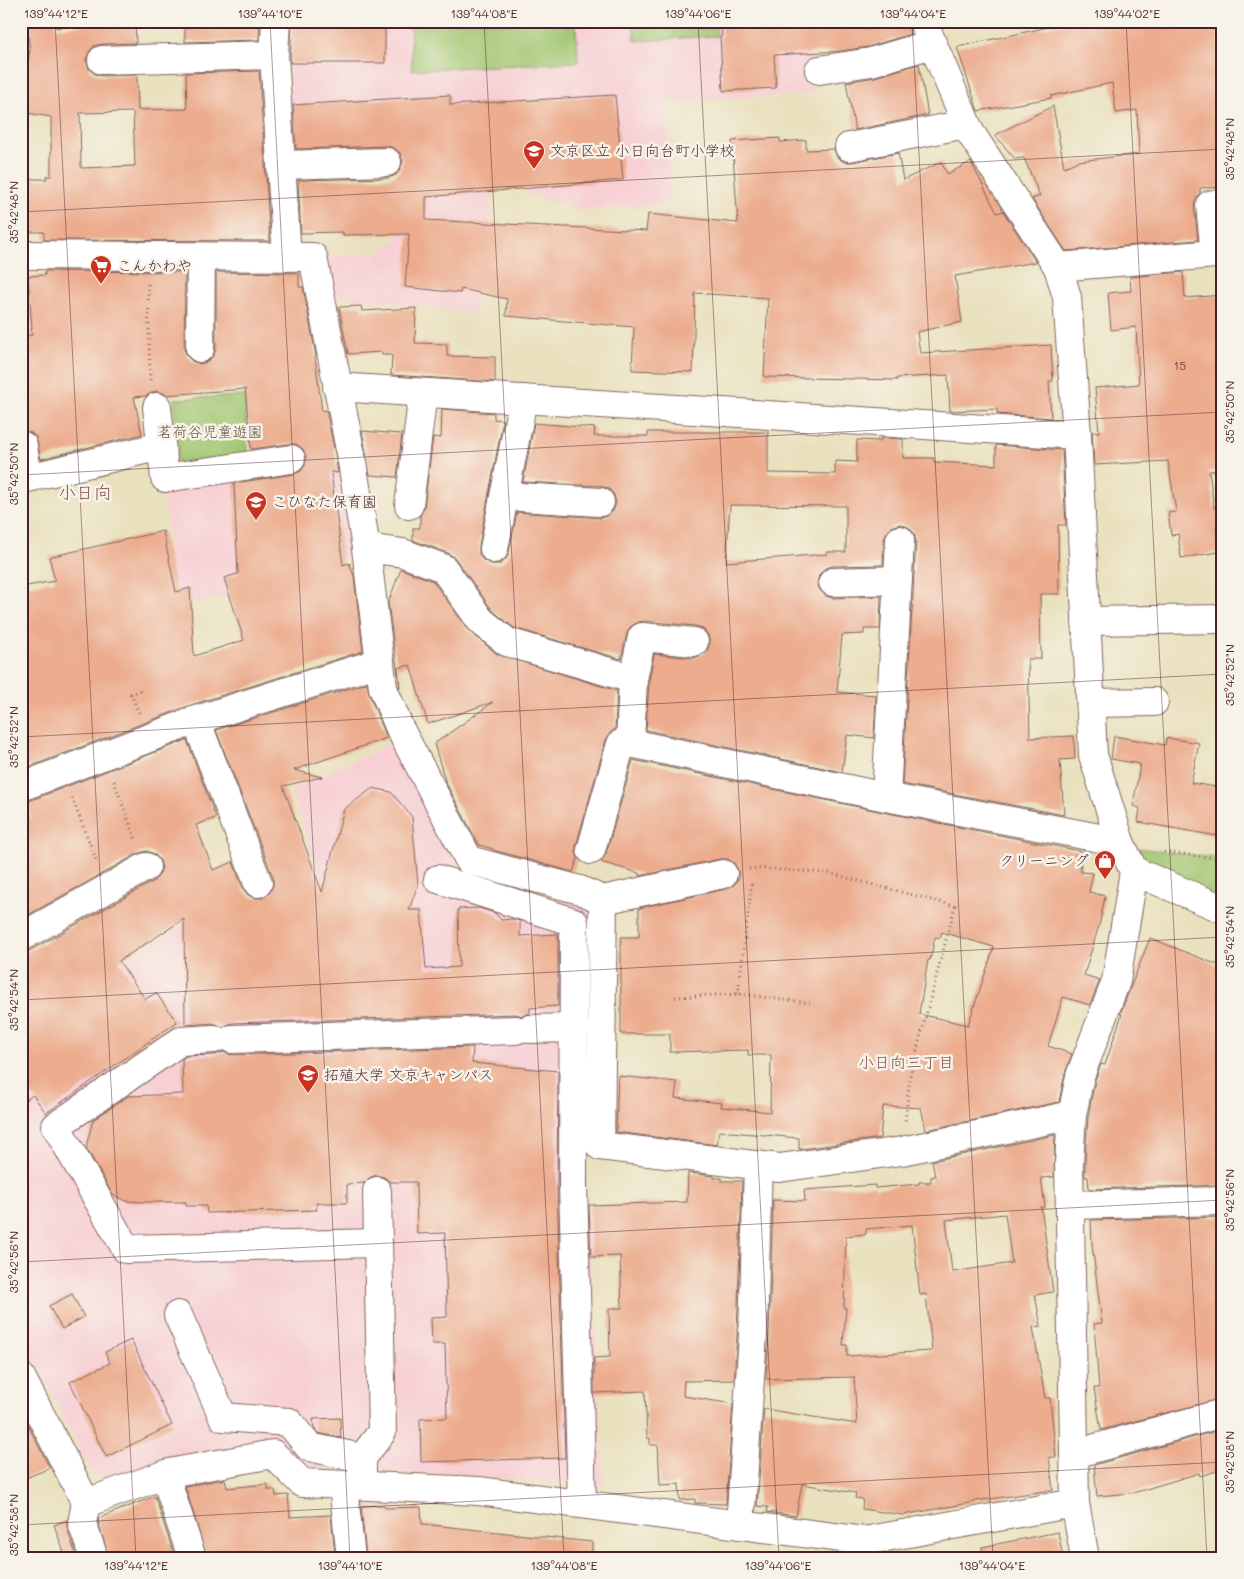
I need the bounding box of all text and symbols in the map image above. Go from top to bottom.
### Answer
text: 139°44'12"E [24,5,88,21]
text: 139°44'10"E [238,5,302,21]
text: 139°44'08"E [451,5,517,21]
text: 139°44'06"E [665,5,731,21]
text: 139°44'04"E [880,5,946,21]
text: 139°44'02"E [1094,5,1160,21]
text: 35°42'48"N [1221,118,1237,180]
school or university icon: 文京区立 小日向台町小学校 [522,139,546,170]
place label: 文京区立 小日向台町小学校 [550,140,735,160]
text: 35°42'48"N [5,181,21,243]
supermarket icon: こんかわや [89,254,113,285]
place label: こんかわや [117,255,192,275]
house number: 15 [1174,357,1186,373]
text: 35°42'50"N [1221,381,1237,443]
park label: 茗荷谷児童遊園 [157,421,263,441]
text: 35°42'50"N [5,443,21,505]
district label: 小日向 [58,480,112,504]
school or university icon: こひなた保育園 [244,490,268,521]
place label: こひなた保育園 [272,491,377,511]
text: 35°42'52"N [1221,644,1237,706]
text: 35°42'52"N [5,706,21,768]
shop icon: クリーニング [1093,849,1117,880]
place label: クリーニング [999,850,1089,870]
text: 35°42'54"N [1221,906,1237,968]
text: 35°42'54"N [5,969,21,1031]
district label: 小日向三丁目 [858,1051,954,1072]
school or university icon: 拓殖大学 文京キャンパス [296,1063,320,1094]
place label: 拓殖大学 文京キャンパス [324,1064,493,1084]
text: 35°42'56"N [1221,1169,1237,1231]
text: 35°42'56"N [5,1231,21,1293]
text: 35°42'58"N [1221,1431,1237,1493]
text: 35°42'58"N [5,1494,21,1556]
text: 139°44'12"E [104,1557,168,1573]
text: 139°44'10"E [318,1557,382,1573]
text: 139°44'08"E [531,1557,597,1573]
text: 139°44'06"E [745,1557,811,1573]
text: 139°44'04"E [959,1557,1025,1573]

